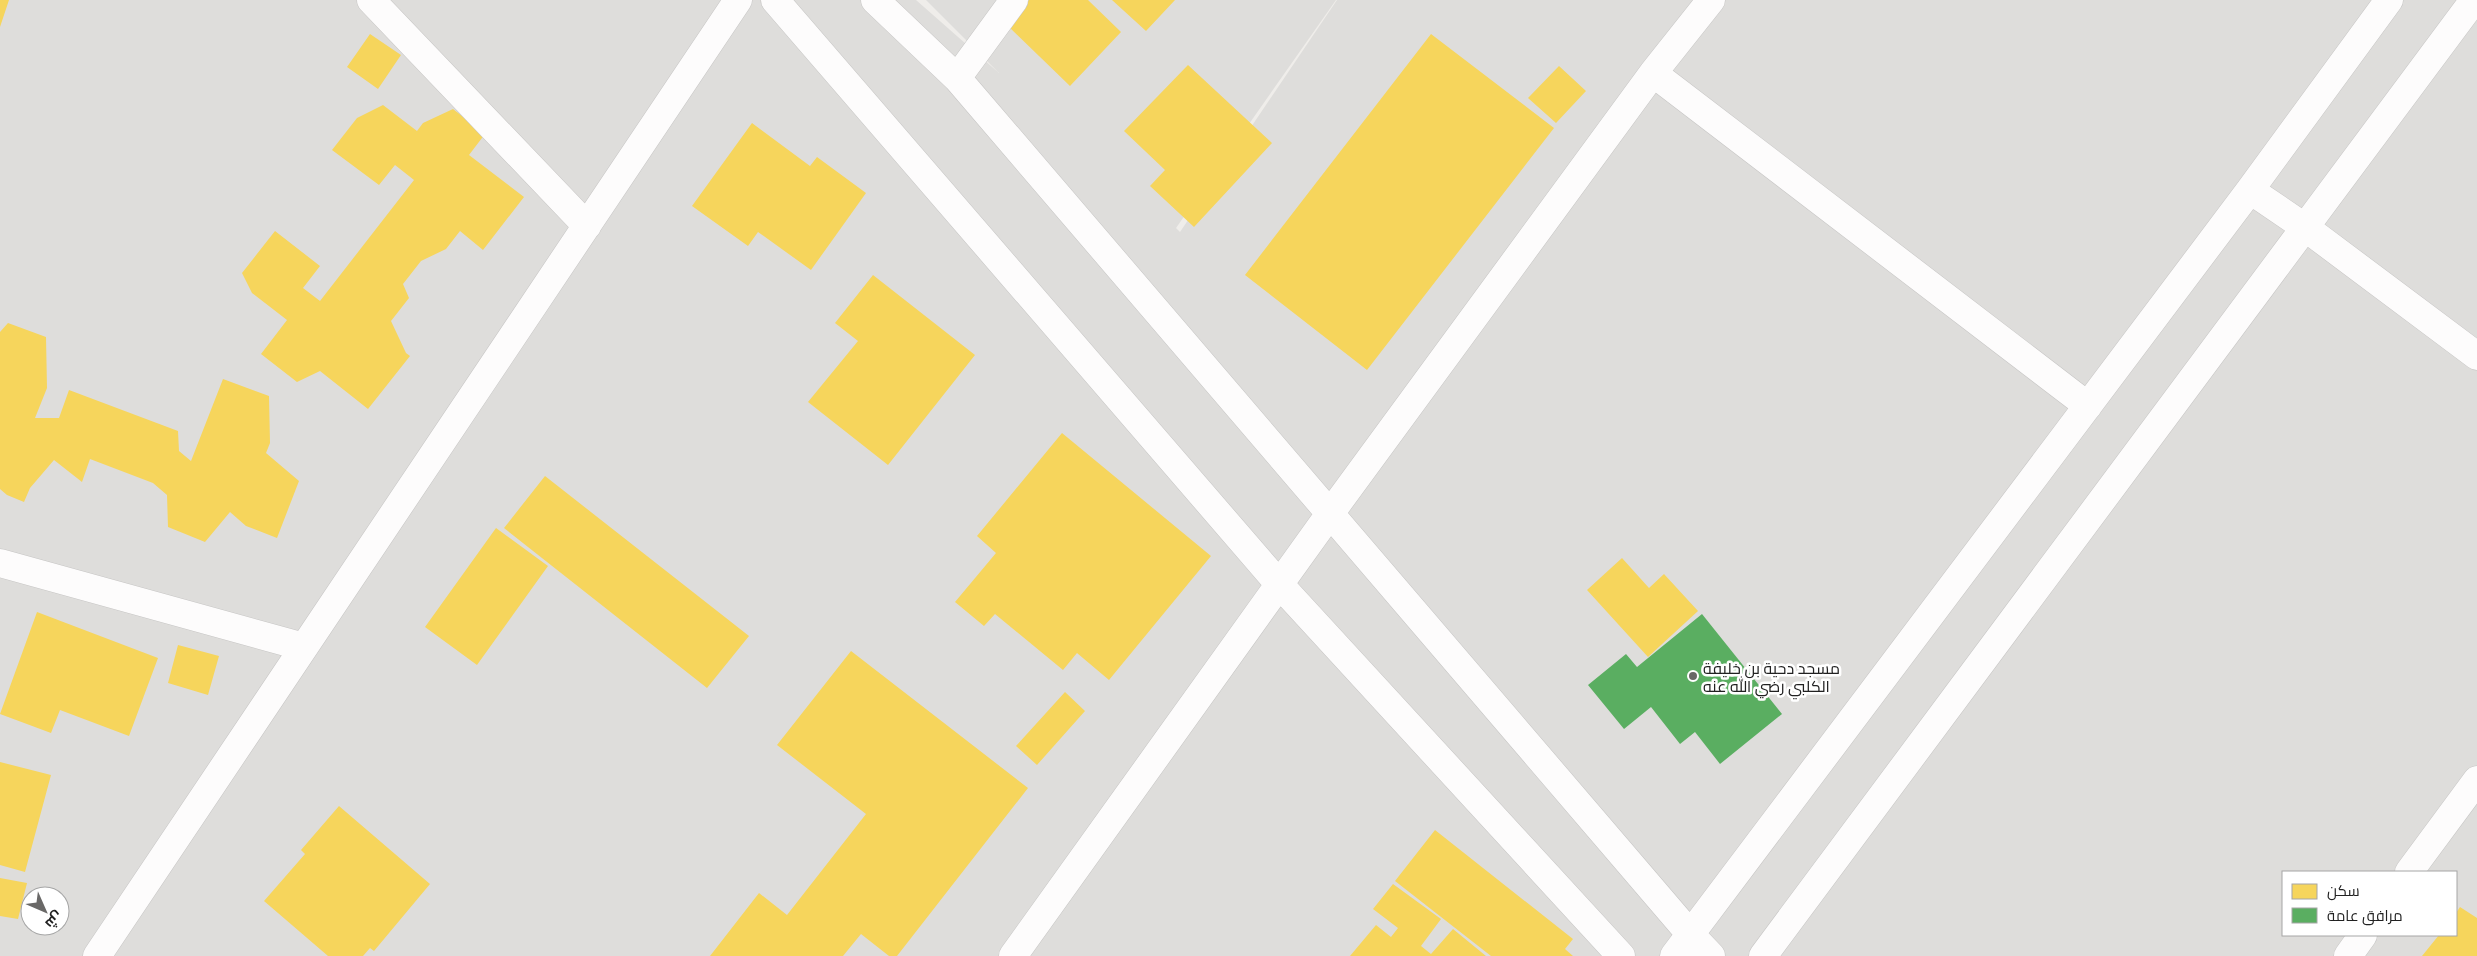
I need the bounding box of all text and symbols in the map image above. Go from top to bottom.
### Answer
place label: مسجد دحية بن خليفة الكلبي رضي الله عنه [1703,658,1840,700]
marker: مسجد دحية بن خليفة الكلبي رضي الله عنه [1687,670,1699,682]
legend [2282,871,2457,936]
text: سكن [2327,881,2360,901]
north arrow [20,886,70,936]
text: مرافق عامة [2327,906,2403,926]
text: ش [41,907,67,933]

